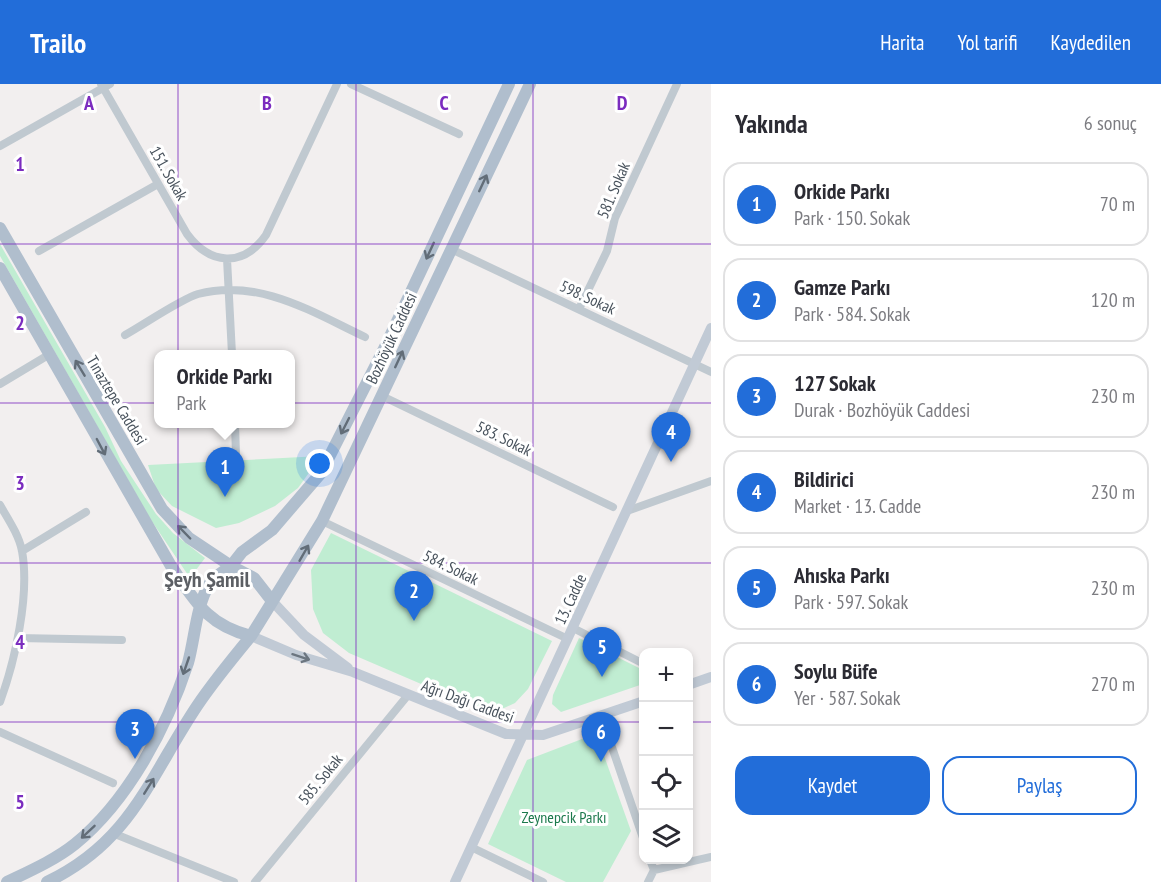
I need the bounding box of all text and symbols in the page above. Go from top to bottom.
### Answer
text: Trailo [30,24,86,61]
text: Harita [880,29,924,56]
text: Yol tarifi [957,29,1018,56]
text: Kaydedilen [1051,29,1131,56]
text: A [83,90,95,116]
text: B [262,90,272,116]
text: C [439,90,449,116]
text: D [617,90,628,116]
text: Yakında [735,107,808,140]
text: 6 sonuç [1084,110,1137,136]
street label: 151. Sokak [145,142,193,204]
text: 1 [15,151,25,177]
street label: 581. Sokak [592,158,634,221]
one-way arrow [477,174,489,192]
text: Orkide Parkı [794,177,890,205]
text: 1 [752,191,761,217]
text: 70 m [1100,191,1135,217]
text: Park · 150. Sokak [794,205,910,231]
one-way arrow [424,242,436,260]
text: Gamze Parkı [794,273,890,301]
street label: 598. Sokak [557,275,620,319]
text: 2 [752,287,761,313]
text: 120 m [1091,287,1135,313]
street label: Bozhöyük Caddesi [361,289,421,387]
text: Park · 584. Sokak [794,301,910,327]
text: 2 [15,310,25,336]
popup [154,350,295,428]
one-way arrow [394,350,406,368]
street label: Tınaztepe Caddesi [83,352,151,448]
one-way arrow [73,360,85,377]
text: Orkide Parkı [177,362,272,390]
text: 127 Sokak [794,369,876,397]
text: 3 [752,383,761,409]
text: 230 m [1091,383,1135,409]
text: Park [177,390,206,416]
text: Durak · Bozhöyük Caddesi [794,397,970,423]
pin: 4 [652,412,690,462]
street label: 583. Sokak [473,416,536,460]
one-way arrow [339,417,350,435]
one-way arrow [95,438,107,455]
pin: 1 [206,448,244,497]
your location [305,449,334,478]
text: Bildirici [794,465,854,493]
text: 3 [15,470,25,496]
text: 4 [752,479,761,505]
text: 230 m [1091,479,1135,505]
text: Market · 13. Cadde [794,493,921,519]
one-way arrow [176,525,191,540]
one-way arrow [298,545,310,562]
street label: 584. Sokak [420,545,483,589]
text: Ahıska Parkı [794,561,890,589]
district label: Şeyh Şamil [164,565,250,593]
street label: 13. Cadde [550,570,590,628]
pin: 2 [394,572,434,621]
text: 5 [752,575,761,601]
text: 230 m [1091,575,1135,601]
text: Park · 597. Sokak [794,589,908,615]
pin: 5 [582,628,622,677]
text: 4 [15,629,25,655]
map controls [639,648,693,864]
button: + [639,648,693,702]
one-way arrow [291,652,310,663]
one-way arrow [180,656,191,675]
text: Soylu Büfe [794,657,878,685]
text: 6 [752,671,761,697]
text: 270 m [1091,671,1135,697]
street label: Ağrı Dağı Caddesi [419,675,517,727]
text: Yer · 587. Sokak [794,685,901,711]
button: − [639,702,693,756]
pin: 3 [116,710,154,759]
pin: 6 [582,712,620,762]
street label: 585. Sokak [294,749,347,808]
button: locate [639,756,693,810]
button: Kaydet [735,756,930,815]
button: Paylaş [942,756,1137,815]
one-way arrow [143,778,155,795]
text: 5 [15,789,25,815]
park label: Zeynepcik Parkı [522,807,606,827]
button: layers [639,810,693,864]
one-way arrow [80,825,95,840]

